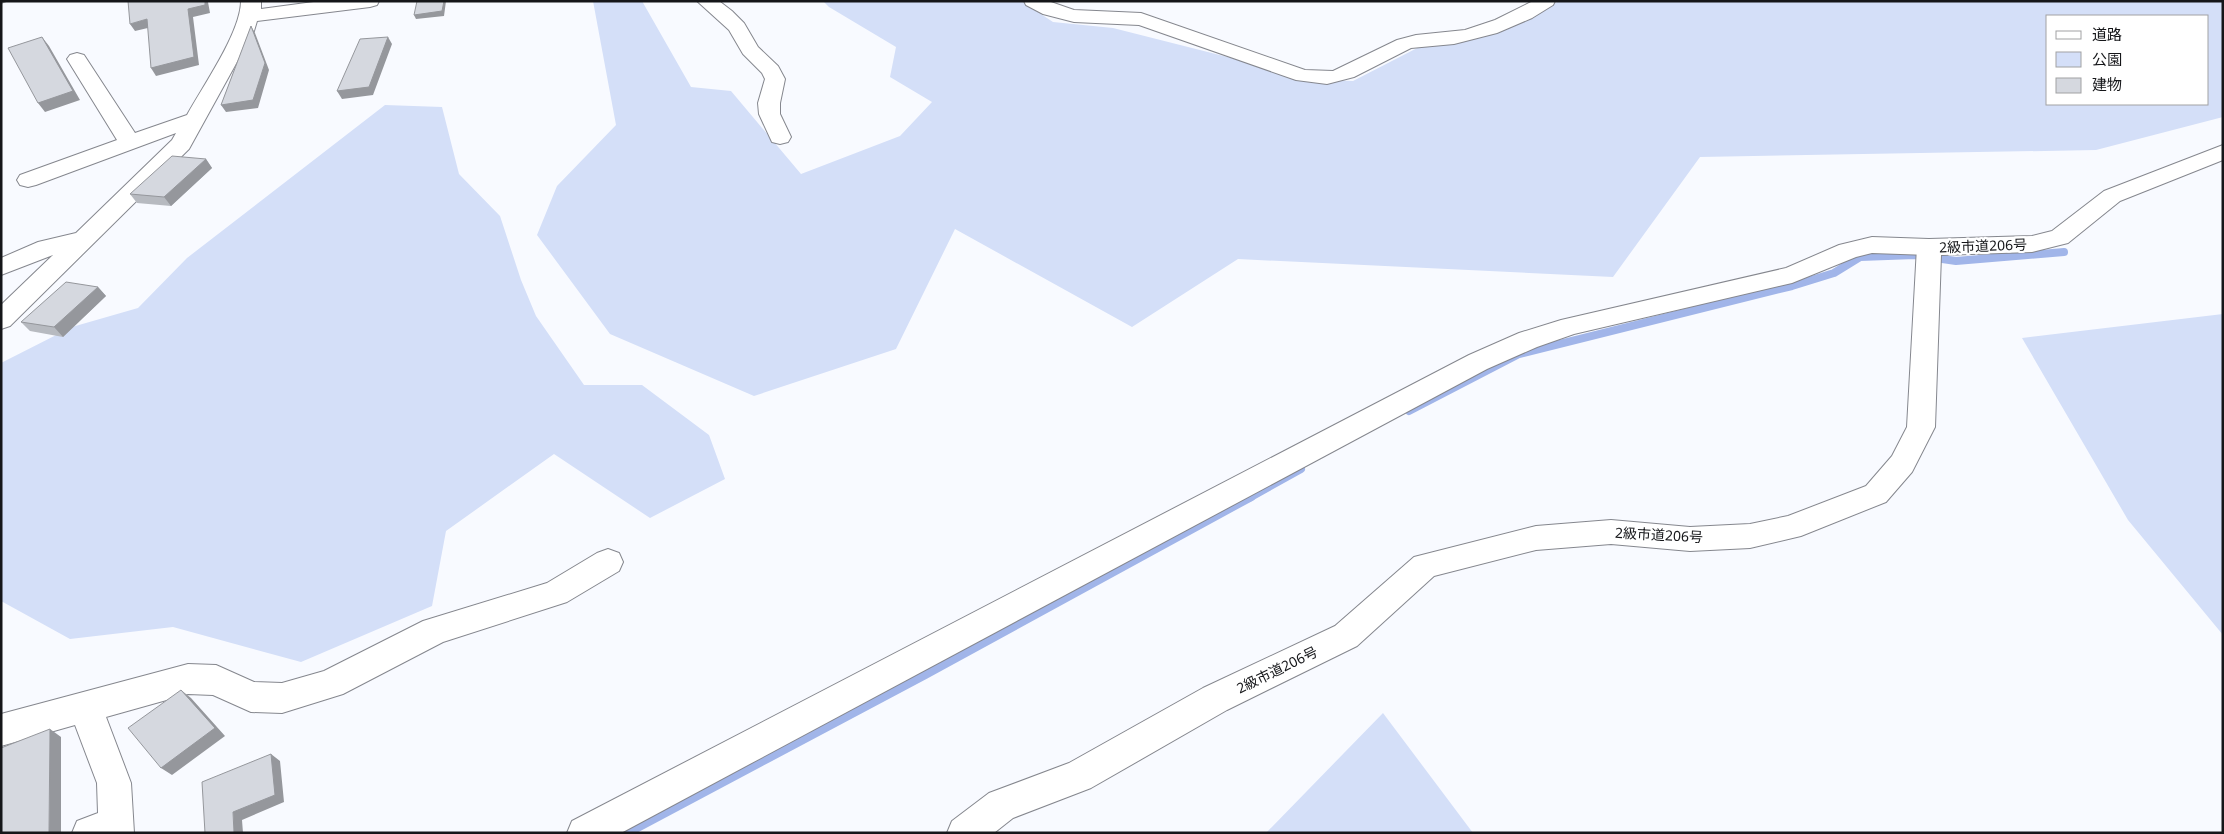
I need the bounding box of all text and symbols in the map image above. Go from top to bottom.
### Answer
legend [2046,15,2209,105]
text: 道路 [2092,24,2122,44]
text: 公園 [2092,49,2122,69]
text: 建物 [2092,74,2122,94]
street label: 2級市道206号 [1939,234,2027,257]
street label: 2級市道206号 [1615,523,1703,546]
street label: 2級市道206号 [1233,642,1321,697]

